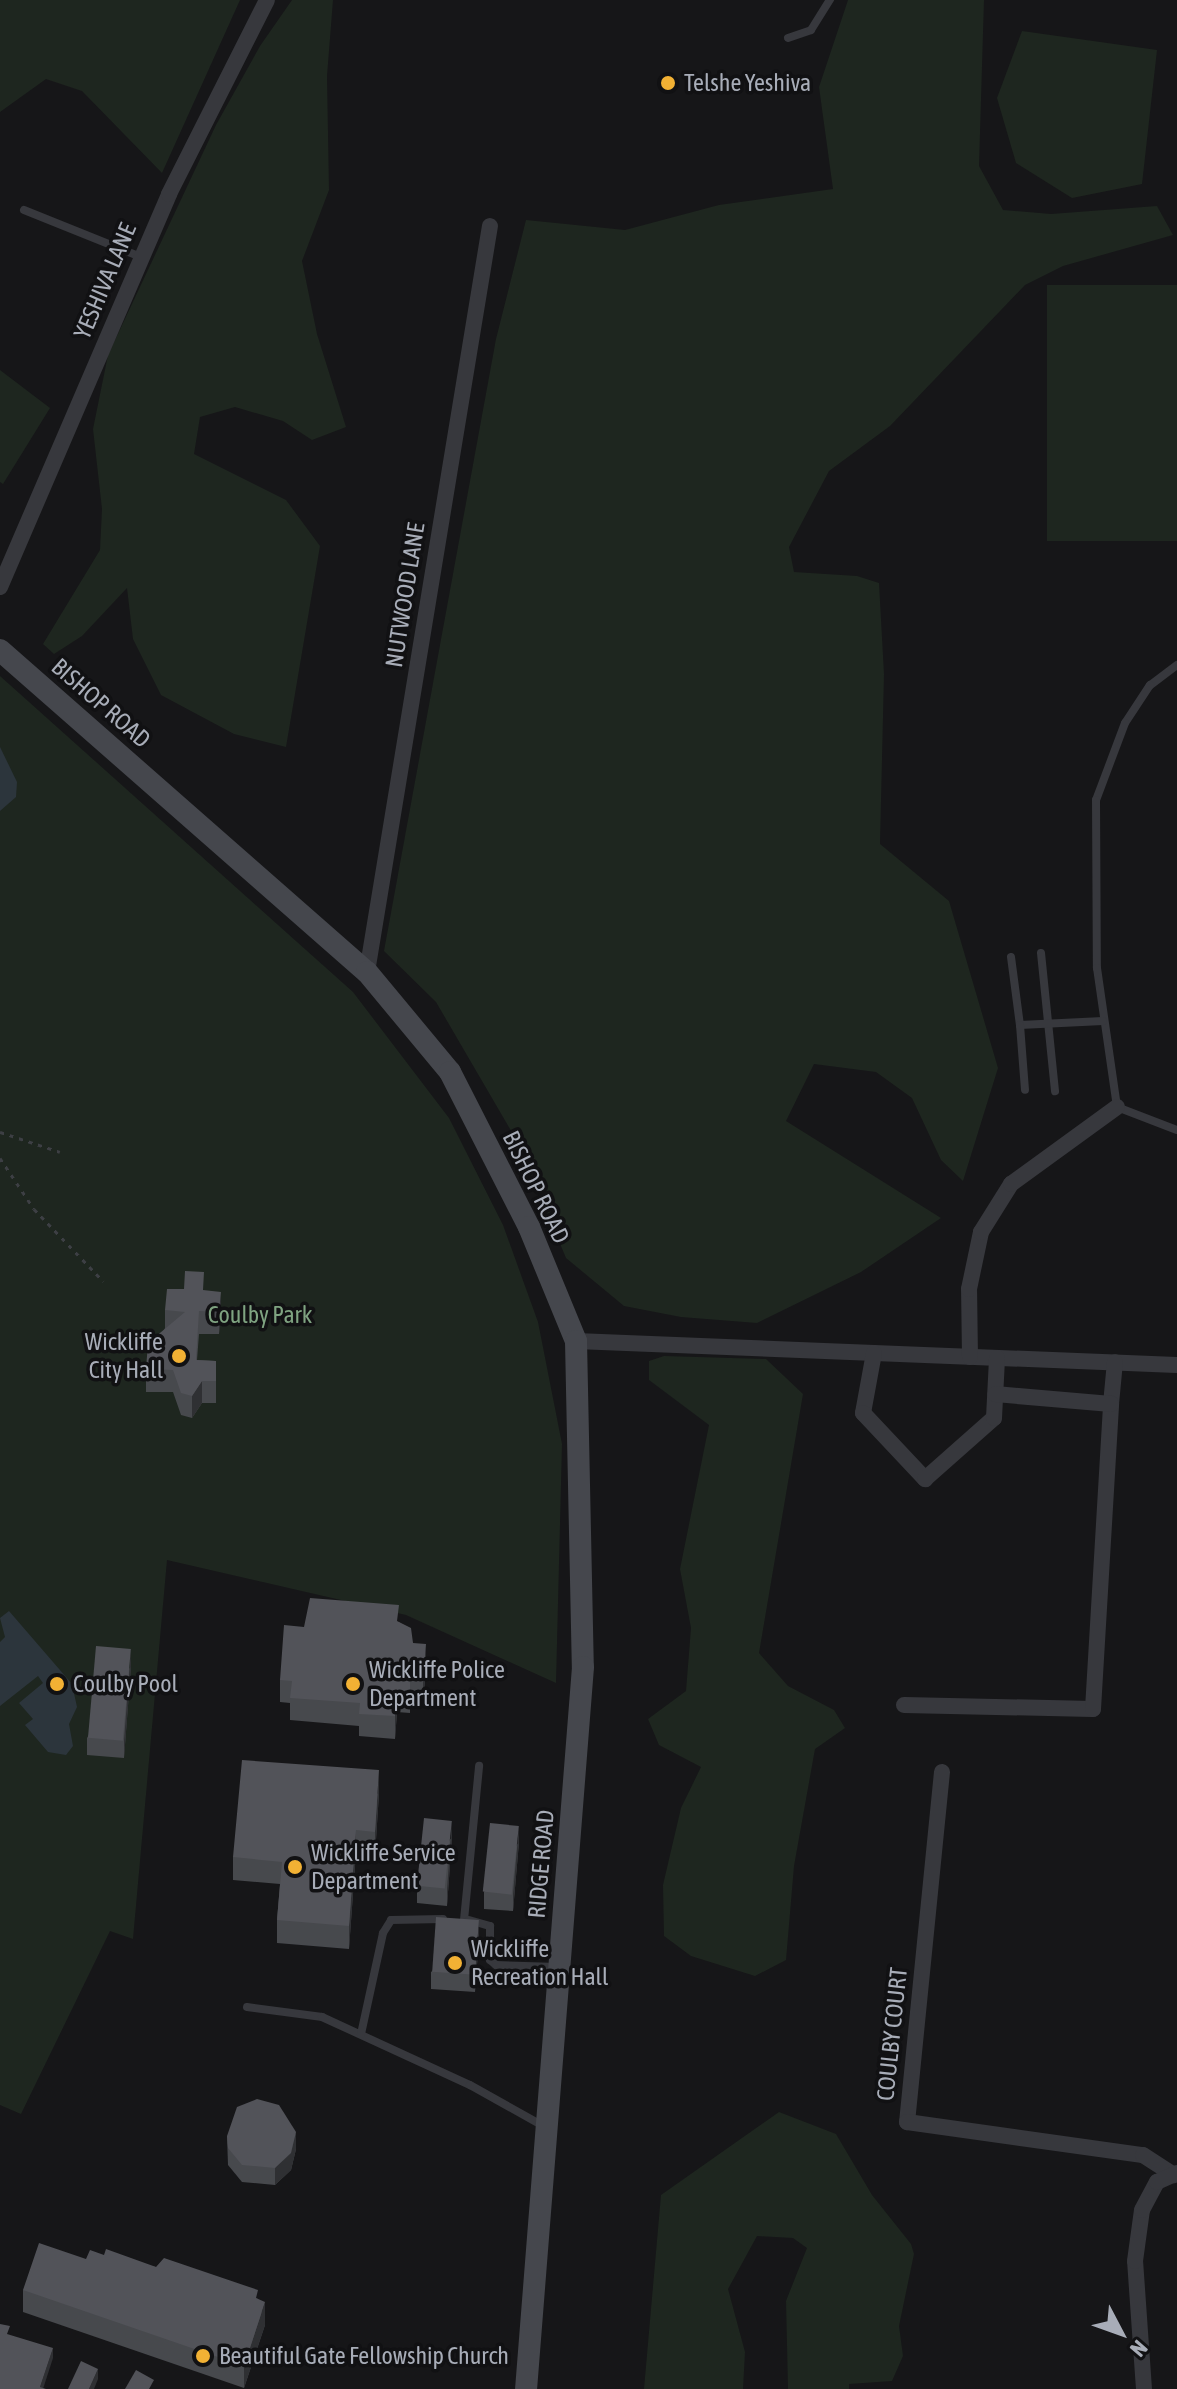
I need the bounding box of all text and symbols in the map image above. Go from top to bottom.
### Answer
place label: Telshe Yeshiva [684,69,811,97]
marker: Telshe Yeshiva [659,74,677,92]
street label: YESHIVA LANE [68,219,142,343]
street label: NUTWOOD LANE [379,521,431,669]
street label: BISHOP ROAD [46,652,156,754]
street label: BISHOP ROAD [496,1126,576,1248]
park label: Coulby Park [208,1301,312,1329]
place label: Wickliffe City Hall [85,1328,163,1384]
marker: Wickliffe City Hall [170,1347,188,1365]
place label: Wickliffe Police Department [369,1656,505,1712]
place label: Coulby Pool [73,1670,178,1698]
marker: Coulby Pool [48,1675,66,1693]
marker: Wickliffe Police Department [344,1675,362,1693]
street label: RIDGE ROAD [522,1809,560,1919]
place label: Wickliffe Service Department [311,1839,456,1895]
marker: Wickliffe Service Department [286,1858,304,1876]
place label: Wickliffe Recreation Hall [471,1935,608,1991]
marker: Wickliffe Recreation Hall [446,1954,464,1972]
street label: COULBY COURT [871,1966,913,2102]
north arrow [1081,2293,1161,2373]
text: N [1125,2335,1153,2362]
place label: Beautiful Gate Fellowship Church [219,2342,509,2370]
marker: Beautiful Gate Fellowship Church [194,2347,212,2365]

